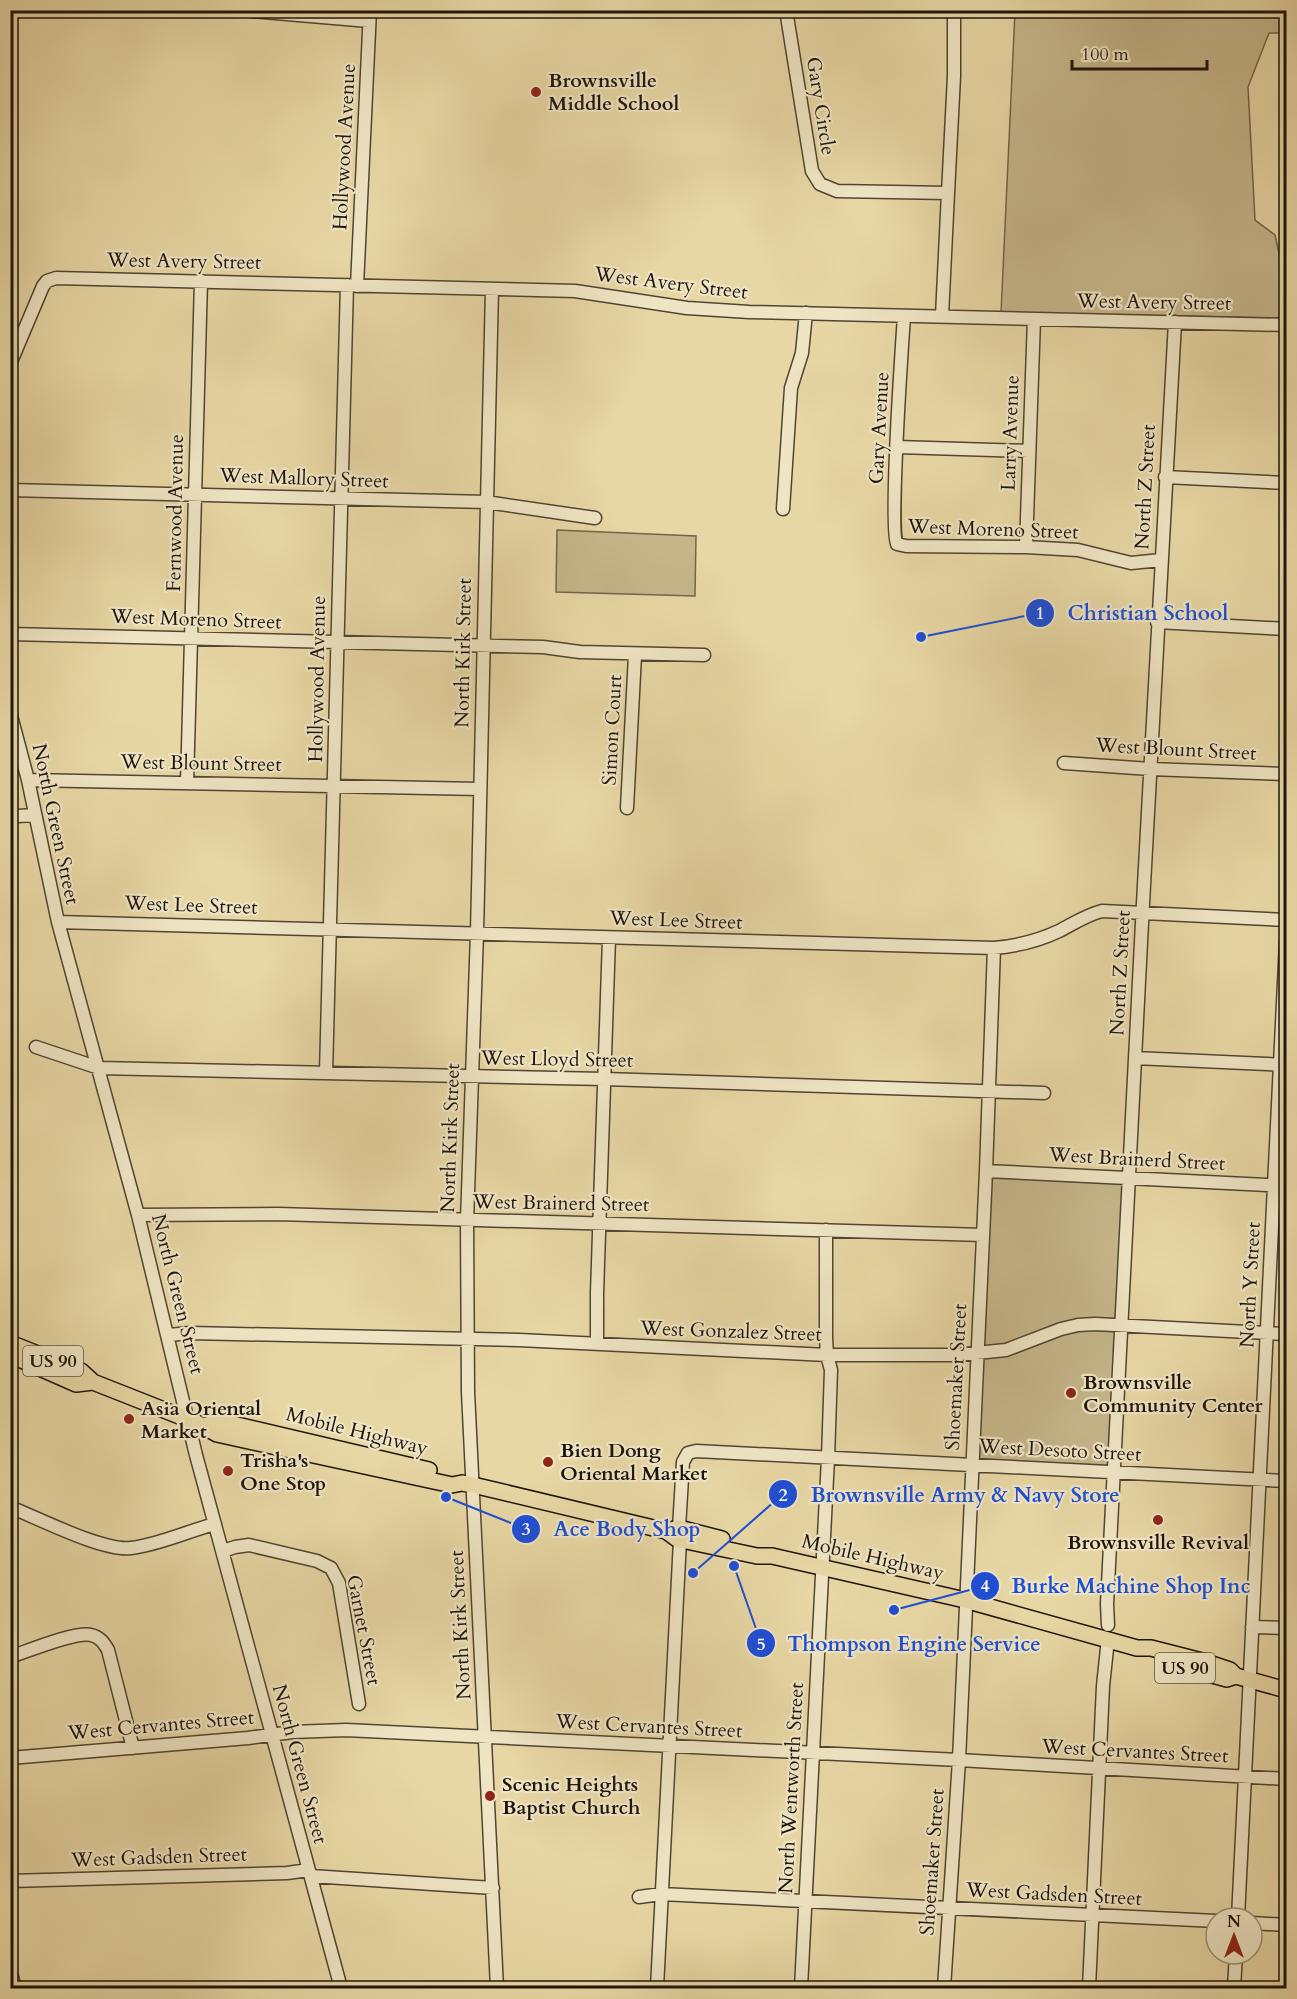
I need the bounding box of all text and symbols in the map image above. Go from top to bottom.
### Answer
scale bar [1072,33,1207,71]
text: 100 m [1081,42,1129,67]
street label: Gary Circle [800,55,842,157]
street label: Hollywood Avenue [326,63,362,231]
place label: Brownsville Middle School [548,67,680,117]
marker: Brownsville Middle School [529,85,543,99]
street label: West Avery Street [106,246,262,276]
street label: West Avery Street [592,260,750,306]
street label: West Avery Street [1076,287,1232,317]
street label: Gary Avenue [863,371,895,485]
street label: Larry Avenue [994,375,1026,491]
street label: North Z Street [1128,423,1162,550]
street label: Fernwood Avenue [160,434,190,592]
street label: West Mallory Street [218,462,390,494]
street label: West Moreno Street [906,512,1080,546]
street label: North Kirk Street [448,577,478,728]
callout: Christian School [1025,594,1240,633]
street label: Hollywood Avenue [302,595,332,763]
text: Christian School [1068,599,1228,628]
text: 1 [1035,601,1045,626]
street label: West Moreno Street [109,602,283,636]
street label: Simon Court [596,673,628,786]
street label: West Blount Street [1094,731,1258,767]
street label: North Green Street [26,741,86,908]
street label: West Blount Street [119,748,282,778]
street label: West Lee Street [123,889,259,921]
street label: West Lee Street [608,904,744,936]
street label: North Z Street [1103,909,1137,1036]
street label: West Lloyd Street [480,1044,634,1074]
street label: North Kirk Street [434,1062,466,1213]
street label: West Brainerd Street [1047,1141,1227,1177]
street label: West Brainerd Street [471,1188,650,1218]
street label: North Green Street [145,1211,211,1377]
street label: North Y Street [1233,1221,1267,1349]
street label: Shoemaker Street [939,1302,973,1451]
street label: West Gonzalez Street [639,1314,823,1348]
road number: US 90 [23,1346,83,1376]
place label: Brownsville Community Center [1083,1369,1263,1419]
marker: Brownsville Community Center [1064,1386,1078,1400]
place label: Asia Oriental Market [141,1395,261,1445]
street label: Mobile Highway [283,1400,431,1462]
marker: Asia Oriental Market [122,1412,136,1426]
street label: West Desoto Street [977,1432,1143,1468]
place label: Bien Dong Oriental Market [560,1437,707,1487]
place label: Trisha's One Stop [240,1447,326,1497]
marker: Bien Dong Oriental Market [541,1455,555,1469]
marker: Trisha's One Stop [221,1464,235,1478]
callout: Brownsville Army & Navy Store [768,1475,1132,1514]
text: Brownsville Army & Navy Store [810,1481,1120,1510]
text: 2 [778,1483,788,1508]
callout: Ace Body Shop [511,1510,712,1549]
marker: Brownsville Revival [1151,1513,1165,1527]
text: Ace Body Shop [554,1515,700,1544]
text: 3 [521,1517,531,1542]
street label: Mobile Highway [799,1528,947,1587]
place label: Brownsville Revival [1067,1529,1249,1556]
street label: North Kirk Street [443,1549,477,1701]
callout: Burke Machine Shop Inc [970,1566,1263,1605]
street label: Garnet Street [340,1572,388,1688]
text: Burke Machine Shop Inc [1011,1572,1251,1601]
text: 4 [980,1574,990,1599]
callout: Thompson Engine Service [746,1624,1053,1663]
text: Thompson Engine Service [787,1630,1041,1659]
text: 5 [756,1632,766,1657]
road number: US 90 [1155,1653,1215,1683]
street label: North Green Street [266,1681,334,1847]
street label: North Wentworth Street [772,1681,810,1894]
street label: West Cervantes Street [66,1703,256,1747]
street label: West Cervantes Street [554,1708,744,1744]
street label: West Cervantes Street [1040,1733,1230,1769]
place label: Scenic Heights Baptist Church [502,1771,641,1821]
street label: Shoemaker Street [913,1787,951,1936]
marker: Scenic Heights Baptist Church [483,1789,497,1803]
street label: West Gadsden Street [70,1840,248,1874]
street label: West Gadsden Street [964,1876,1143,1912]
north arrow [1204,1906,1264,1966]
text: N [1227,1911,1241,1933]

